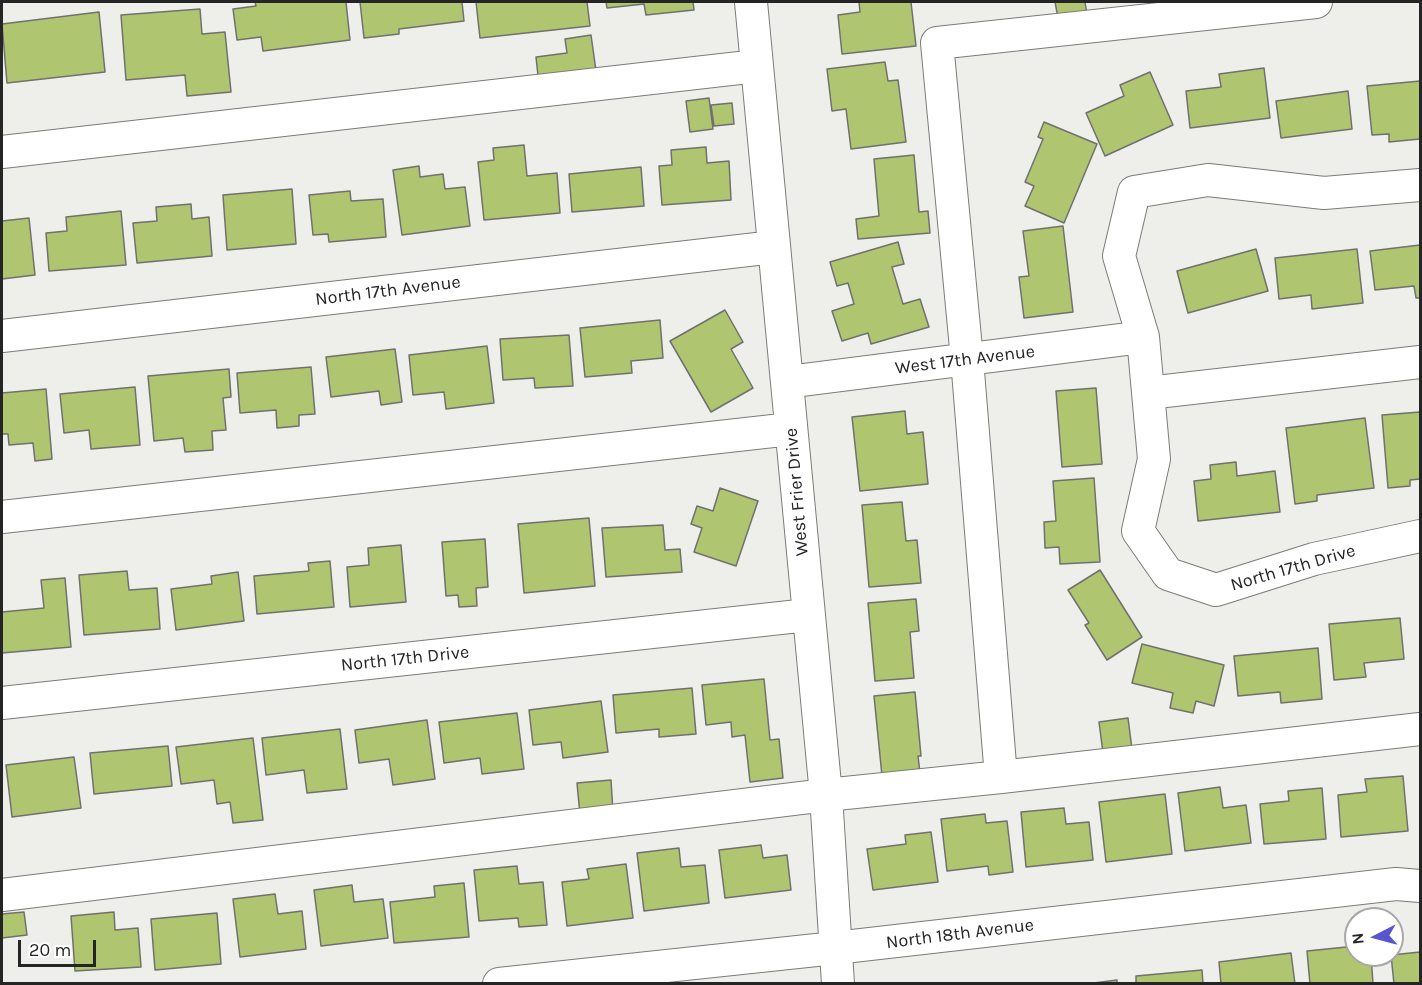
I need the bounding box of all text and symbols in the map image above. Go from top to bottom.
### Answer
street label: North 17th Avenue [314,271,462,311]
street label: West 17th Avenue [894,341,1036,379]
street label: West Frier Drive [781,427,813,557]
street label: North 17th Drive [1228,540,1358,596]
street label: North 17th Drive [340,642,470,676]
north arrow [1344,907,1404,967]
street label: North 18th Avenue [885,914,1035,954]
scale bar [21,928,99,966]
text: N [1348,932,1368,945]
text: 20 m [29,939,71,961]

